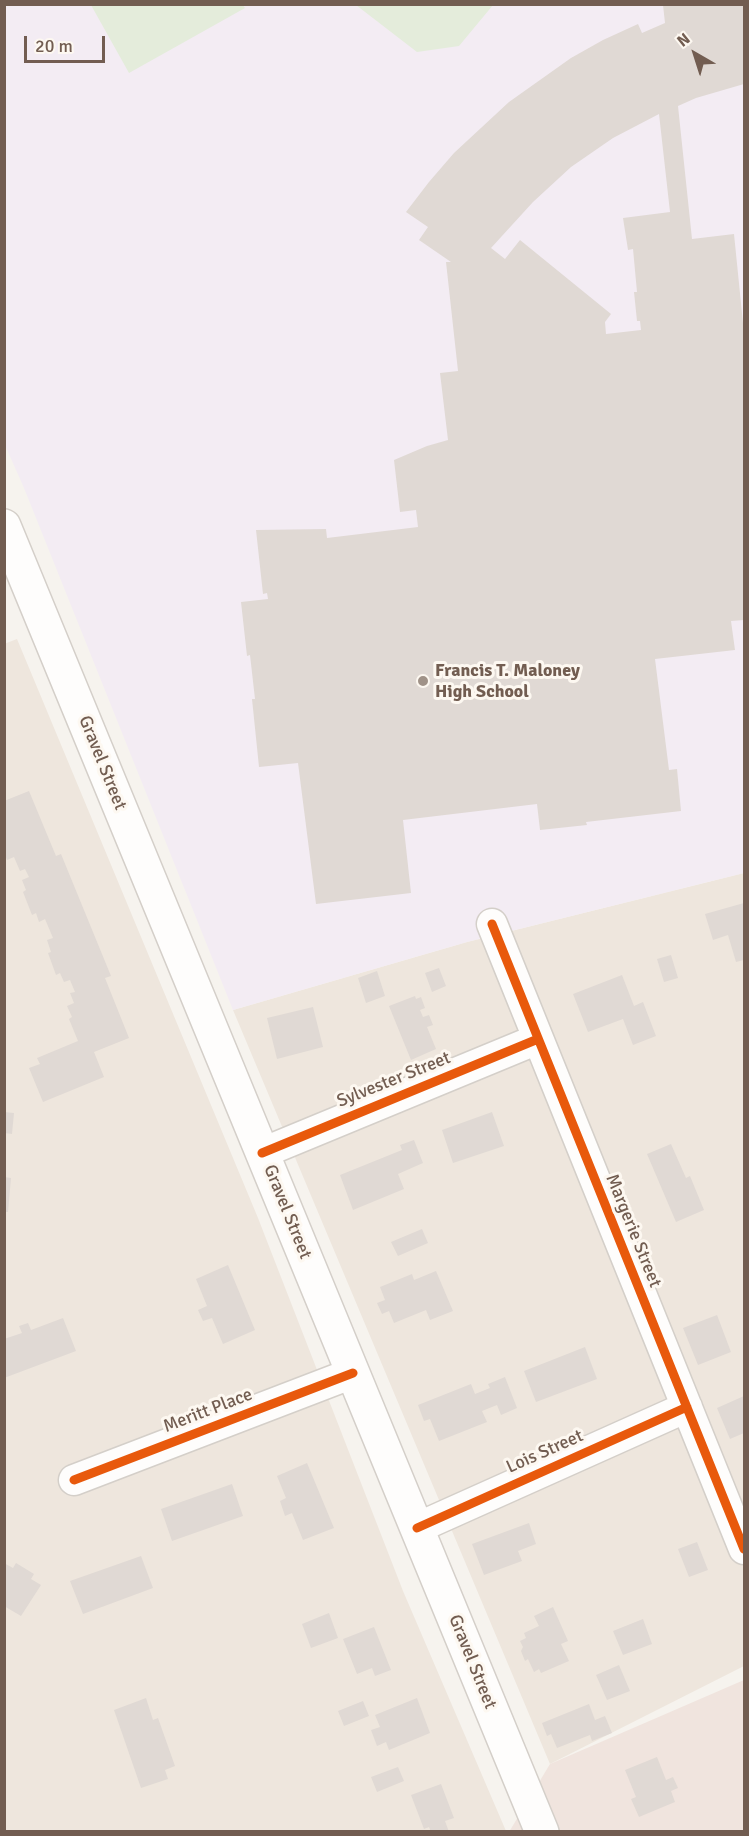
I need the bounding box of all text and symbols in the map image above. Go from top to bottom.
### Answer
scale bar [27,24,108,62]
north arrow [665,24,725,84]
text: N [673,29,694,51]
text: 20 m [35,35,73,57]
place label: Francis T. Maloney High School [435,660,580,702]
marker: Francis T. Maloney High School [416,674,430,688]
street label: Gravel Street [73,713,131,813]
street label: Sylvester Street [334,1047,454,1113]
street label: Gravel Street [258,1162,316,1262]
street label: Margerie Street [600,1171,666,1291]
street label: Meritt Place [160,1384,256,1438]
street label: Lois Street [503,1425,587,1479]
street label: Gravel Street [443,1612,501,1712]

